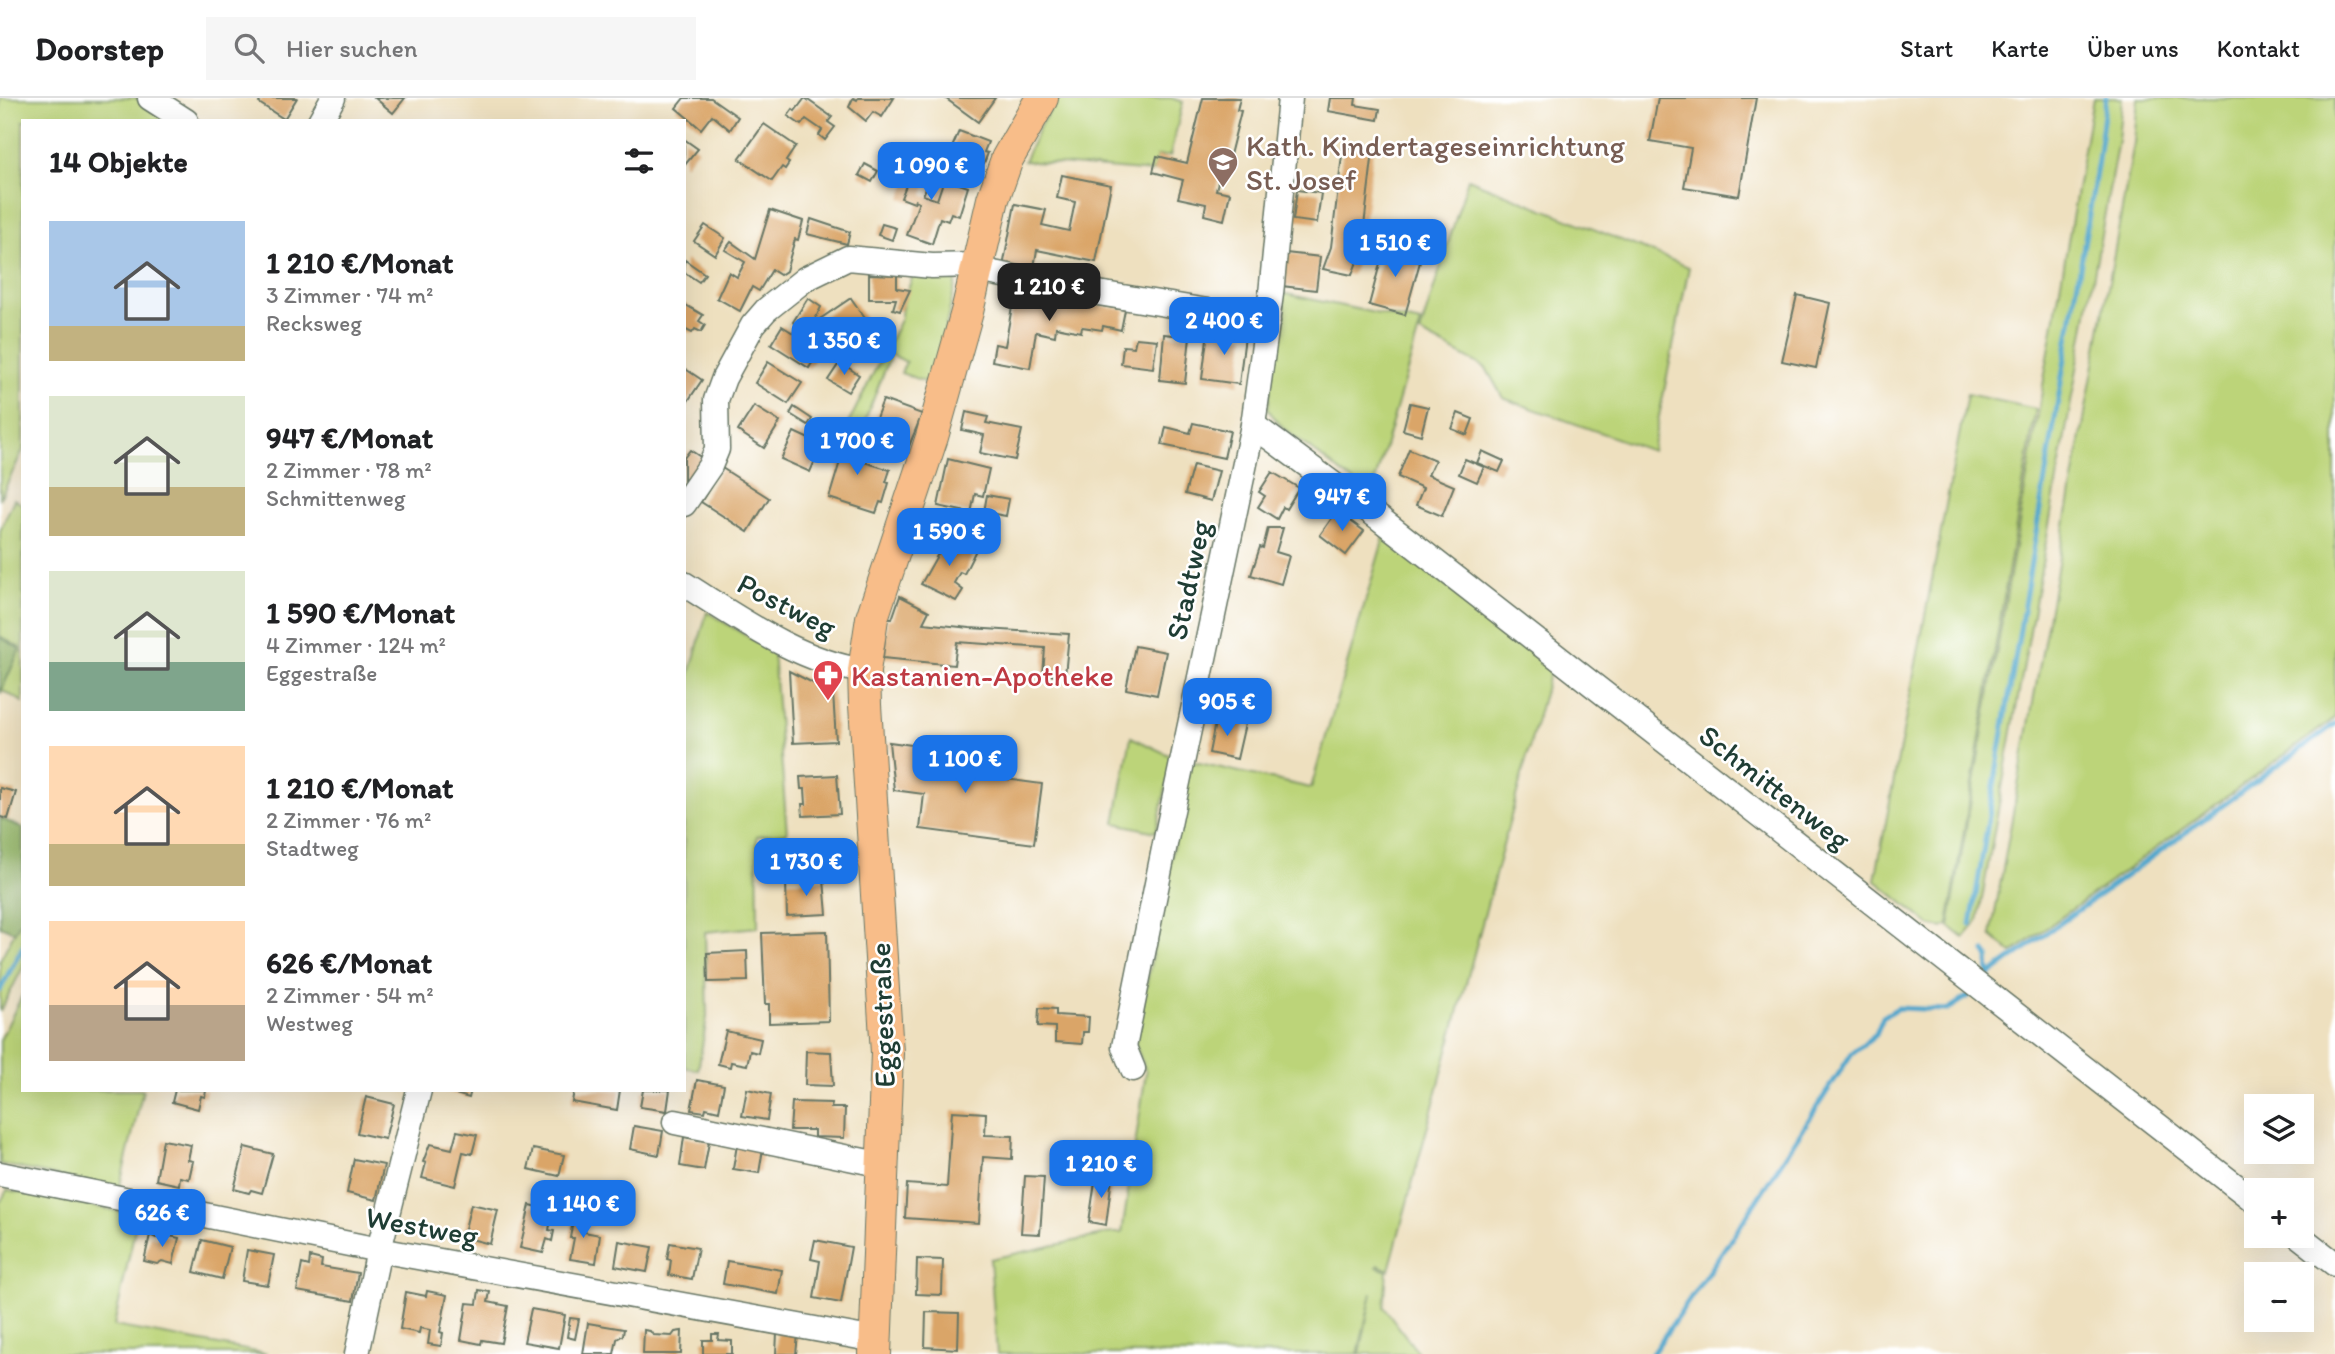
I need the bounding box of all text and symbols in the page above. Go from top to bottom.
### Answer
search box [206,17,696,80]
text: Doorstep [35,29,164,68]
icon: search [230,29,268,67]
text: Hier suchen [286,32,418,64]
text: Start [1900,34,1953,63]
text: Karte [1991,34,2049,63]
text: Über uns [2087,34,2179,63]
text: Kontakt [2217,34,2300,63]
place label: Kath. Kindertageseinrichtung St. Josef [1246,127,1625,198]
icon: filters [620,142,658,180]
pin: 1 090 € [866,142,996,202]
text: 14 Objekte [49,143,188,180]
school or university icon: Kath. Kindertageseinrichtung St. Josef [1206,145,1240,189]
text: 1 090 € [894,151,968,179]
pin: 1 510 € [1330,220,1460,279]
text: 1 510 € [1359,228,1431,256]
text: 1 210 €/Monat [266,244,453,281]
icon: home [105,249,189,333]
pin: 1 210 € [984,264,1114,323]
text: 1 210 € [1013,272,1085,300]
text: 3 Zimmer · 74 m² [266,281,433,309]
pin: 2 400 € [1159,298,1289,357]
text: 2 400 € [1185,306,1263,334]
text: Recksweg [266,309,362,337]
pin: 1 350 € [779,317,909,377]
text: 1 350 € [808,326,880,354]
pin: 1 700 € [792,418,922,477]
text: 947 €/Monat [266,419,433,456]
icon: home [105,424,189,508]
text: 1 700 € [820,426,894,454]
text: 2 Zimmer · 78 m² [266,456,432,484]
pin: 947 € [1293,474,1391,533]
text: 947 € [1314,482,1370,510]
text: Schmittenweg [266,484,406,512]
pin: 1 590 € [884,508,1014,568]
street label: Stadtweg [1157,516,1219,643]
text: 1 590 € [913,517,985,545]
street label: Postweg [731,564,843,646]
text: 1 590 €/Monat [266,594,455,631]
icon: home [105,599,189,683]
text: 4 Zimmer · 124 m² [266,631,446,659]
place label: Kastanien-Apotheke [851,657,1114,694]
pharmacy icon: Kastanien-Apotheke [811,658,845,702]
text: Eggestraße [266,659,377,687]
pin: 905 € [1178,678,1276,738]
text: 905 € [1199,687,1255,715]
street label: Schmittenweg [1692,716,1859,858]
pin: 1 100 € [900,736,1030,795]
text: 1 100 € [928,744,1002,772]
text: 1 210 €/Monat [266,769,453,806]
icon: home [105,774,189,858]
text: 2 Zimmer · 76 m² [266,806,431,834]
text: Stadtweg [266,834,359,862]
pin: 1 730 € [741,838,871,898]
text: 1 730 € [770,847,842,875]
street label: Eggestraße [861,942,903,1088]
text: 626 €/Monat [266,944,432,981]
icon: home [105,949,189,1033]
text: 2 Zimmer · 54 m² [266,981,434,1009]
text: Westweg [266,1009,353,1037]
map controls [2244,1094,2314,1332]
button: layers [2244,1094,2314,1164]
pin: 1 210 € [1036,1140,1166,1200]
text: 1 210 € [1065,1149,1137,1177]
button: + [2244,1178,2314,1248]
pin: 1 140 € [518,1180,648,1240]
text: 1 140 € [547,1189,619,1217]
pin: 626 € [113,1190,211,1249]
text: 626 € [135,1198,189,1226]
street label: Westweg [363,1198,482,1254]
button: − [2244,1262,2314,1332]

